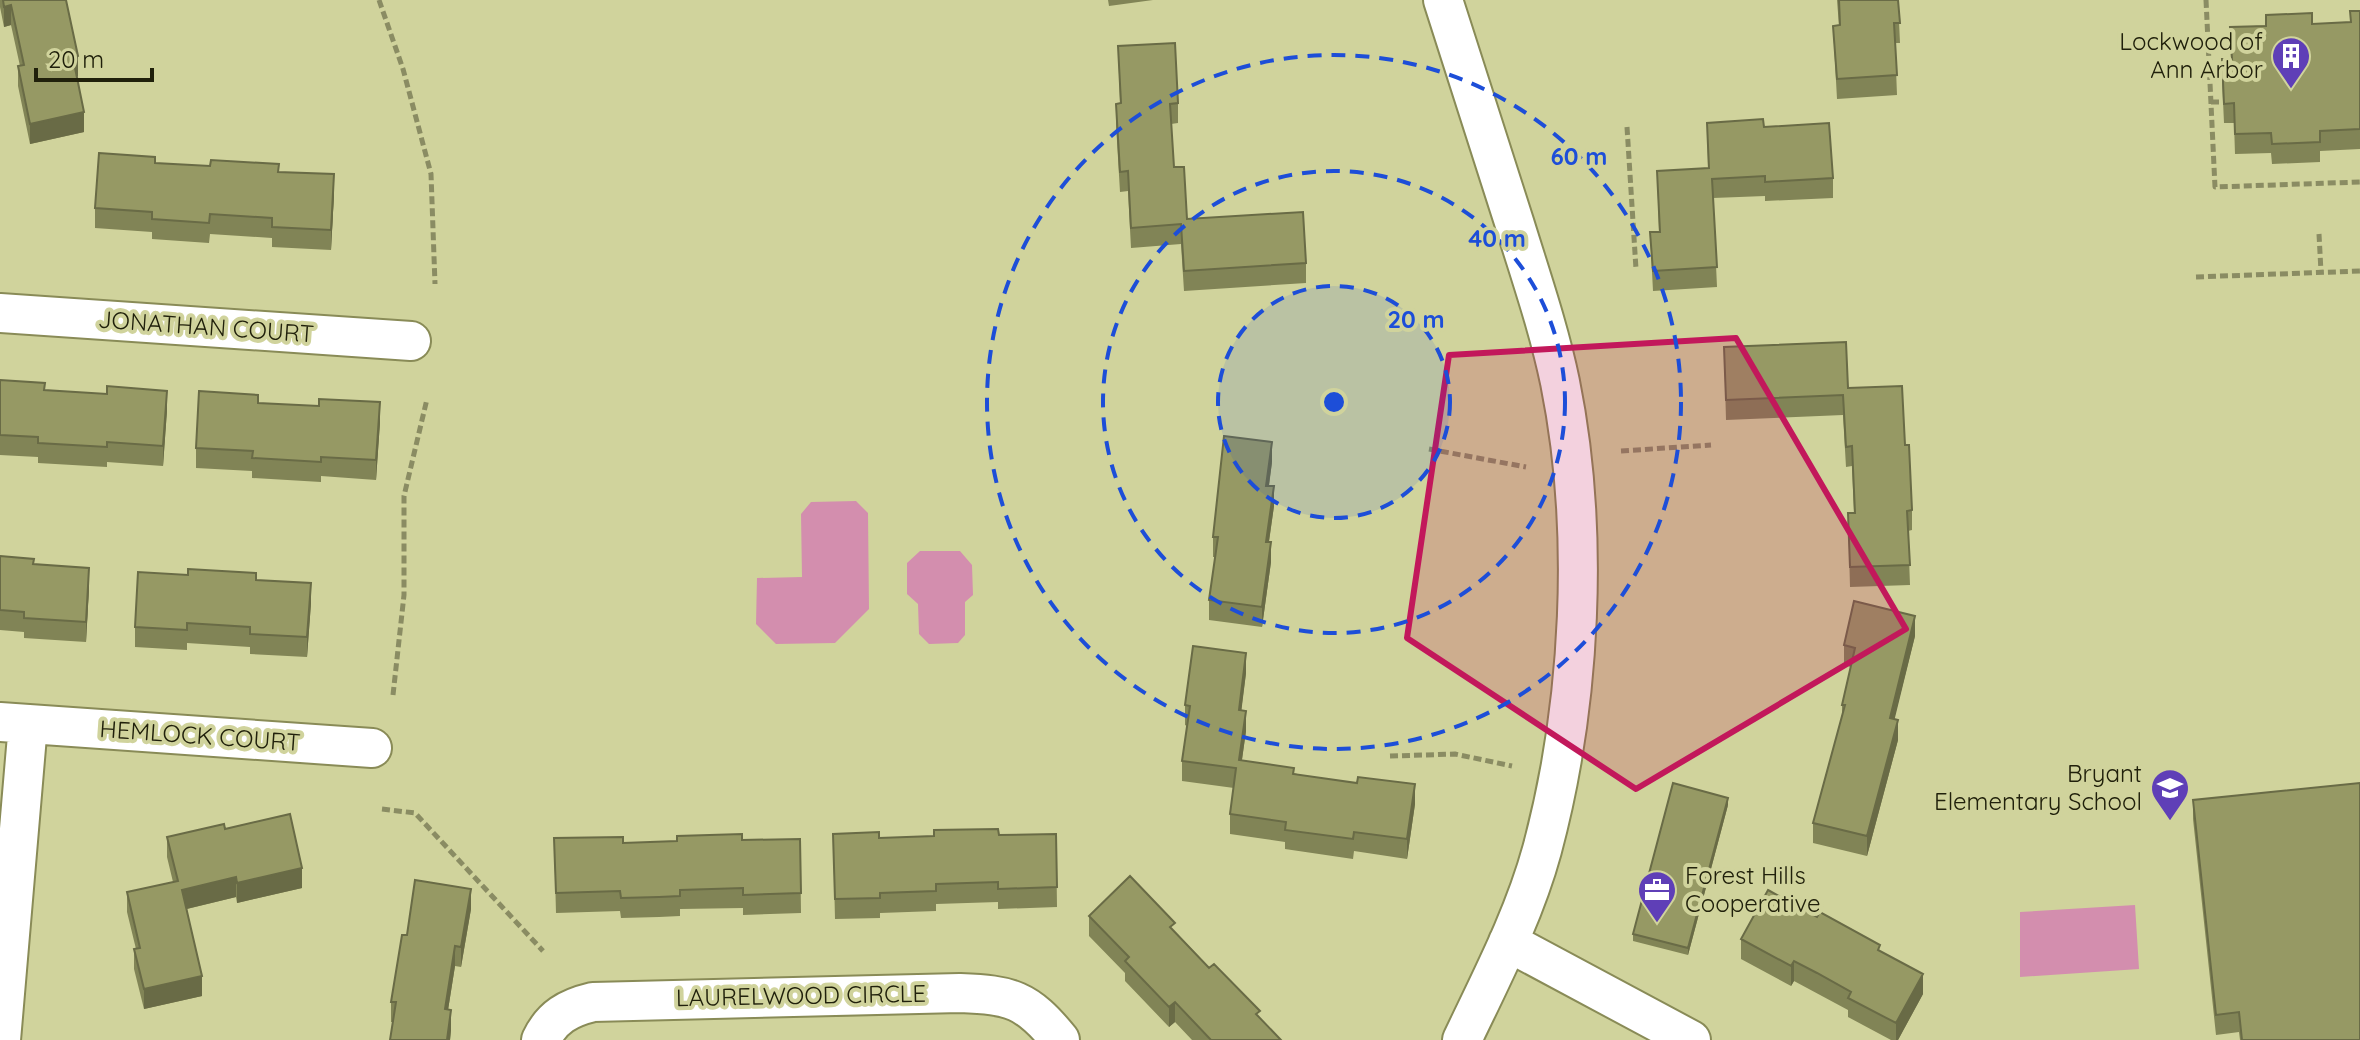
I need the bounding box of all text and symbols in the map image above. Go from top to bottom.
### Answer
place label: Lockwood of Ann Arbor [2119,26,2263,84]
scale bar [36,32,152,82]
building icon: Lockwood of Ann Arbor [2270,35,2312,90]
text: 20 m [48,44,104,74]
text: 60 m [1551,141,1607,171]
text: 40 m [1468,223,1526,253]
street label: JONATHAN COURT [97,303,315,349]
text: 20 m [1387,304,1445,334]
centre of rings [1320,388,1348,416]
street label: HEMLOCK COURT [99,713,302,757]
place label: Bryant Elementary School [1934,758,2142,816]
school or university icon: Bryant Elementary School [2149,767,2191,822]
place label: Forest Hills Cooperative [1685,860,1821,918]
office icon: Forest Hills Cooperative [1636,869,1678,924]
street label: LAURELWOOD CIRCLE [676,978,926,1012]

